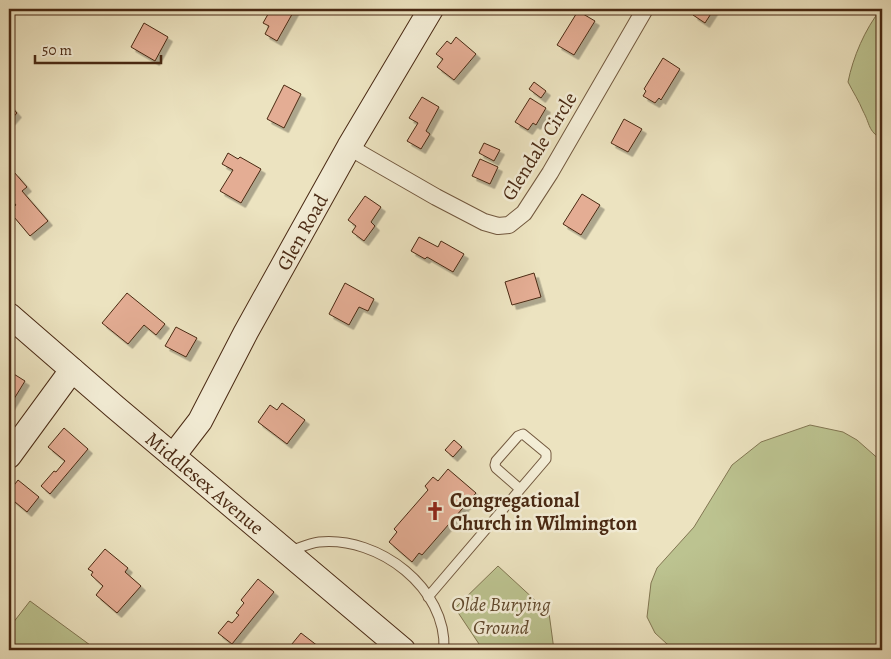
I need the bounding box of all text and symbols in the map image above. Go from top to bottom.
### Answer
scale bar [35,32,161,64]
text: 50 m [42,40,72,60]
street label: Glendale Circle [495,87,584,206]
street label: Glen Road [270,189,335,275]
street label: Middlesex Avenue [140,426,270,541]
place label: Congregational Church in Wilmington [450,487,637,537]
church icon: Congregational Church in Wilmington [424,500,446,522]
park label: Olde Burying Ground [451,591,551,641]

